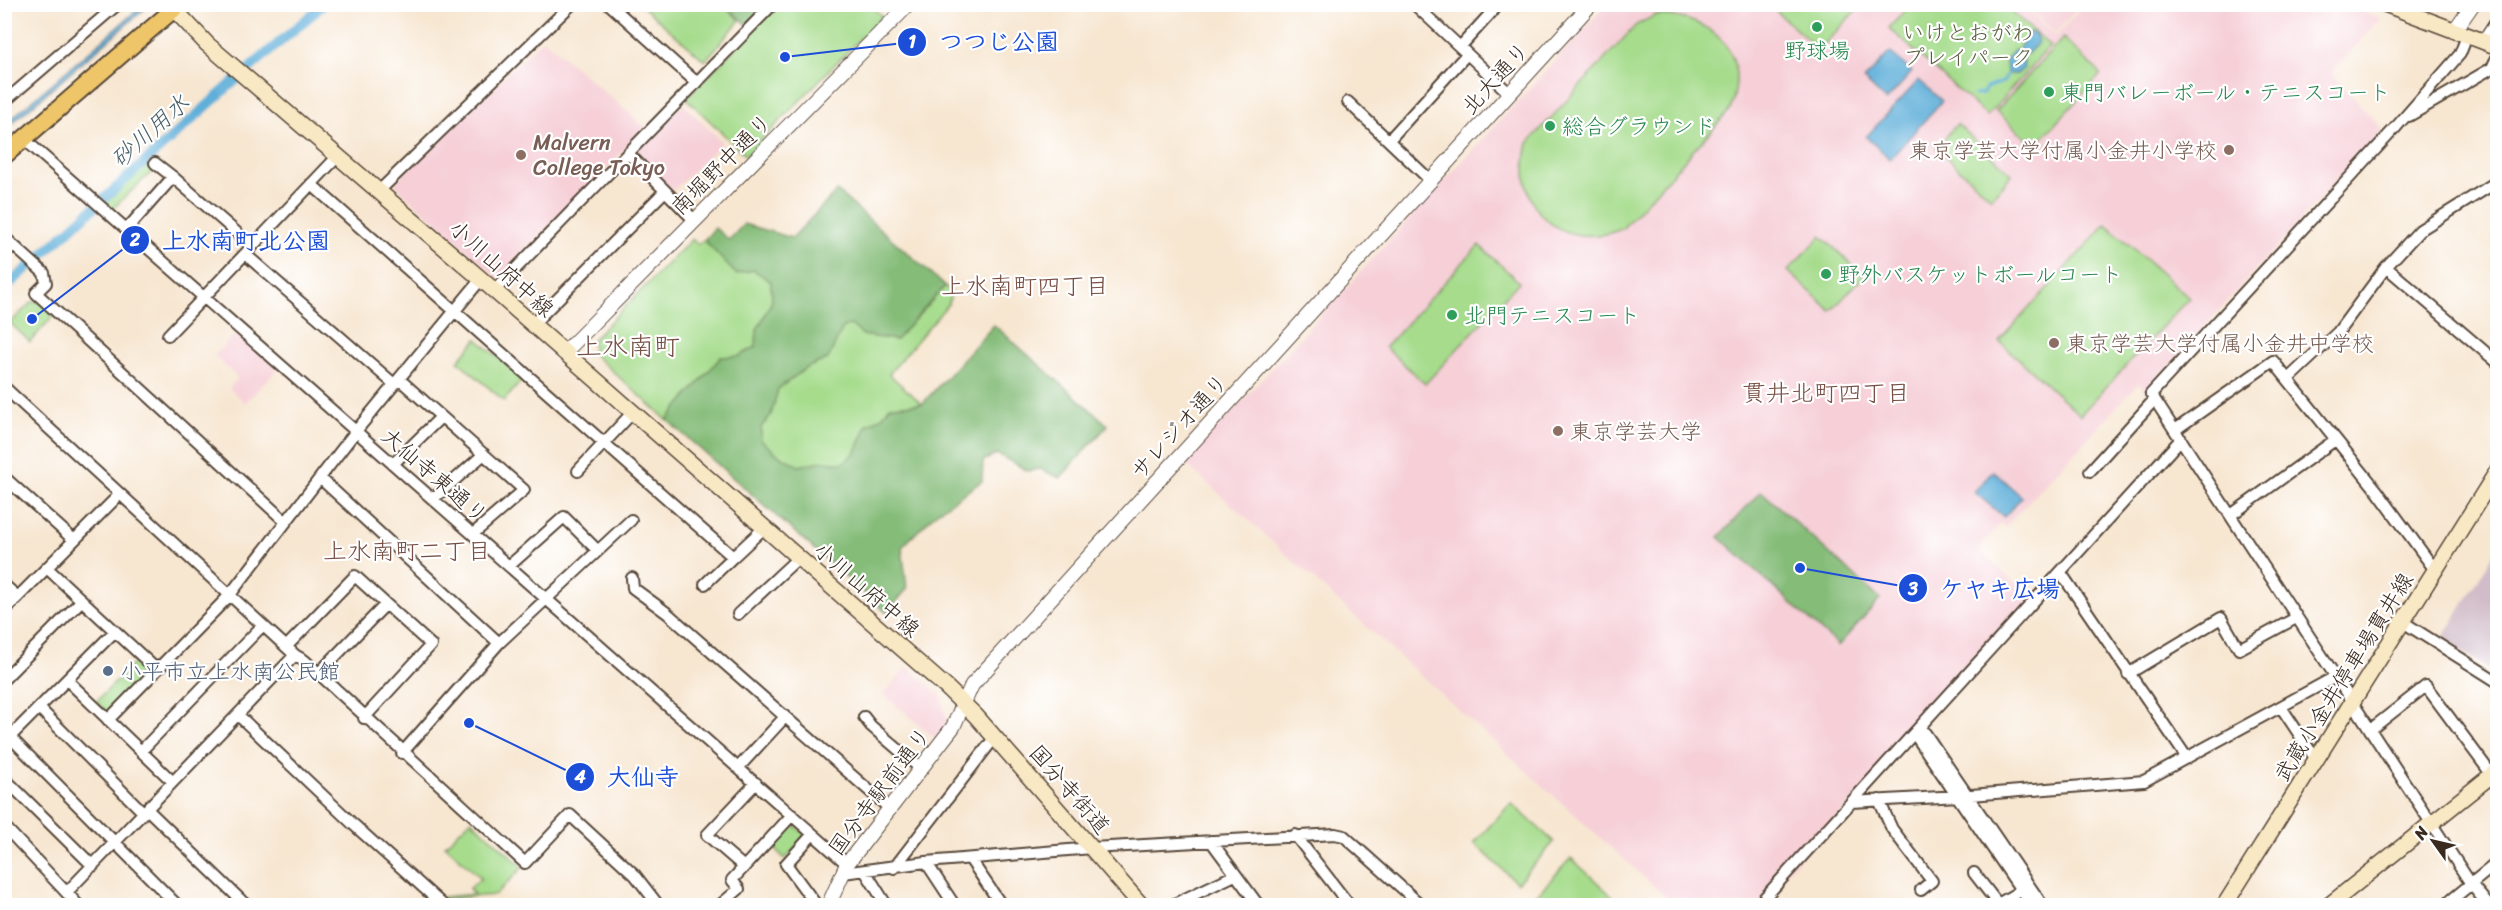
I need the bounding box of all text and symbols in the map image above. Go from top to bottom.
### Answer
park label: いけとおがわ プレイパーク [1902,13,2034,77]
marker: 野球場 [1810,20,1824,34]
callout: つつじ公園 [897,21,1071,63]
text: つつじ公園 [939,21,1059,63]
text: 1 [908,26,916,58]
place label: 野球場 [1784,31,1850,70]
street label: 北大通り [1451,33,1539,124]
place label: 東門バレーボール・テニスコート [2061,73,2391,112]
water label: 砂川用水 [100,83,200,179]
marker: 東門バレーボール・テニスコート [2042,85,2056,99]
street label: 南堀野中通り [661,104,782,225]
place label: 総合グラウンド [1562,107,1716,146]
marker: 総合グラウンド [1543,119,1557,133]
place label: Malvern College Tokyo [533,123,665,187]
place label: 東京学芸大学付属小金井小学校 [1909,131,2217,170]
marker: 東京学芸大学付属小金井小学校 [2222,143,2236,157]
marker: Malvern College Tokyo [514,148,528,162]
street label: 小川山府中線 [440,210,564,327]
callout: 上水南町北公園 [120,219,342,261]
text: 上水南町北公園 [162,220,330,262]
text: 2 [129,224,141,256]
place label: 野外バスケットボールコート [1838,255,2123,294]
district label: 上水南町四丁目 [941,265,1109,307]
marker: 野外バスケットボールコート [1819,267,1833,281]
place label: 北門テニスコート [1464,296,1640,335]
marker: 北門テニスコート [1445,308,1459,322]
district label: 上水南町 [576,323,680,369]
place label: 東京学芸大学付属小金井中学校 [2066,324,2374,363]
marker: 東京学芸大学付属小金井中学校 [2047,336,2061,350]
street label: サレジオ通り [1121,364,1238,488]
district label: 貫井北町四丁目 [1742,372,1910,414]
place label: 東京学芸大学 [1570,412,1702,451]
street label: 大仙寺東通り [372,417,497,533]
marker: 東京学芸大学 [1551,424,1565,438]
district label: 上水南町二丁目 [323,530,491,572]
street label: 小川山府中線 [804,531,929,647]
street label: 武蔵小金井停車場貫井線 [2263,564,2424,790]
callout: ケヤキ広場 [1898,567,2072,609]
text: ケヤキ広場 [1940,568,2060,610]
text: 3 [1907,573,1918,605]
place label: 小平市立上水南公民館 [120,652,340,691]
marker: 小平市立上水南公民館 [101,664,115,678]
street label: 国分寺駅前通り [817,718,941,865]
street label: 国分寺街道 [1019,735,1120,844]
callout: 大仙寺 [565,756,691,798]
text: 大仙寺 [607,756,679,798]
text: 4 [573,761,586,793]
north arrow [2403,811,2463,871]
text: N [2405,819,2437,846]

